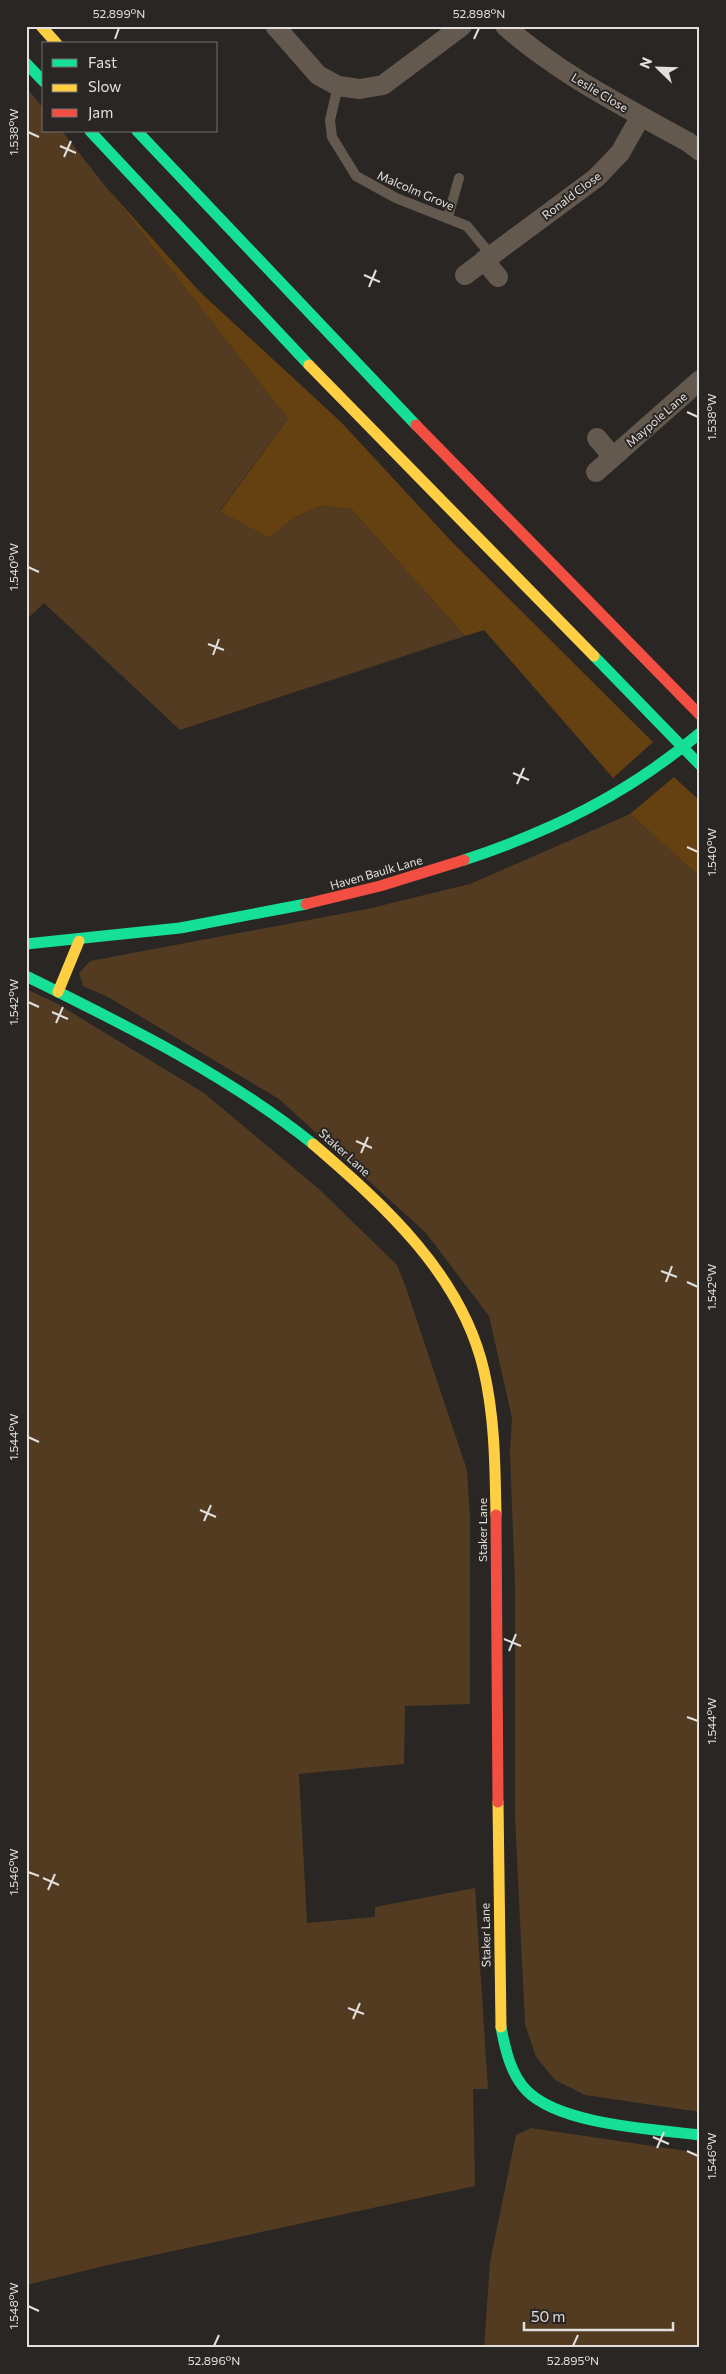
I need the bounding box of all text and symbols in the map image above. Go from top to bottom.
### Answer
text: 52.899°N [93,6,145,20]
text: 52.898°N [453,6,505,20]
legend [42,42,218,132]
north arrow [634,42,684,92]
text: Fast [88,53,117,71]
text: N [636,55,655,71]
street label: Leslie Close [569,70,631,114]
text: Slow [88,77,121,95]
text: Jam [88,103,113,121]
text: 1.538°W [6,109,20,155]
street label: Malcolm Grove [375,167,457,213]
street label: Ronald Close [539,168,603,222]
street label: Maypole Lane [623,389,689,449]
text: 1.538°W [704,394,718,440]
text: 1.540°W [6,543,20,591]
text: 1.540°W [704,828,718,876]
street label: Haven Baulk Lane [328,852,424,892]
text: 1.542°W [6,979,20,1025]
street label: Staker Lane [316,1125,374,1179]
text: 1.542°W [704,1264,718,1310]
text: 1.544°W [6,1413,20,1461]
street label: Staker Lane [475,1498,489,1562]
text: 1.544°W [704,1697,718,1745]
text: 1.546°W [6,1848,20,1896]
street label: Staker Lane [477,1903,493,1967]
text: 1.546°W [704,2132,718,2180]
text: 1.548°W [6,2282,20,2330]
scale bar [524,2299,672,2331]
text: 50 m [531,2307,565,2325]
text: 52.896°N [188,2353,240,2367]
text: 52.895°N [547,2353,599,2367]

